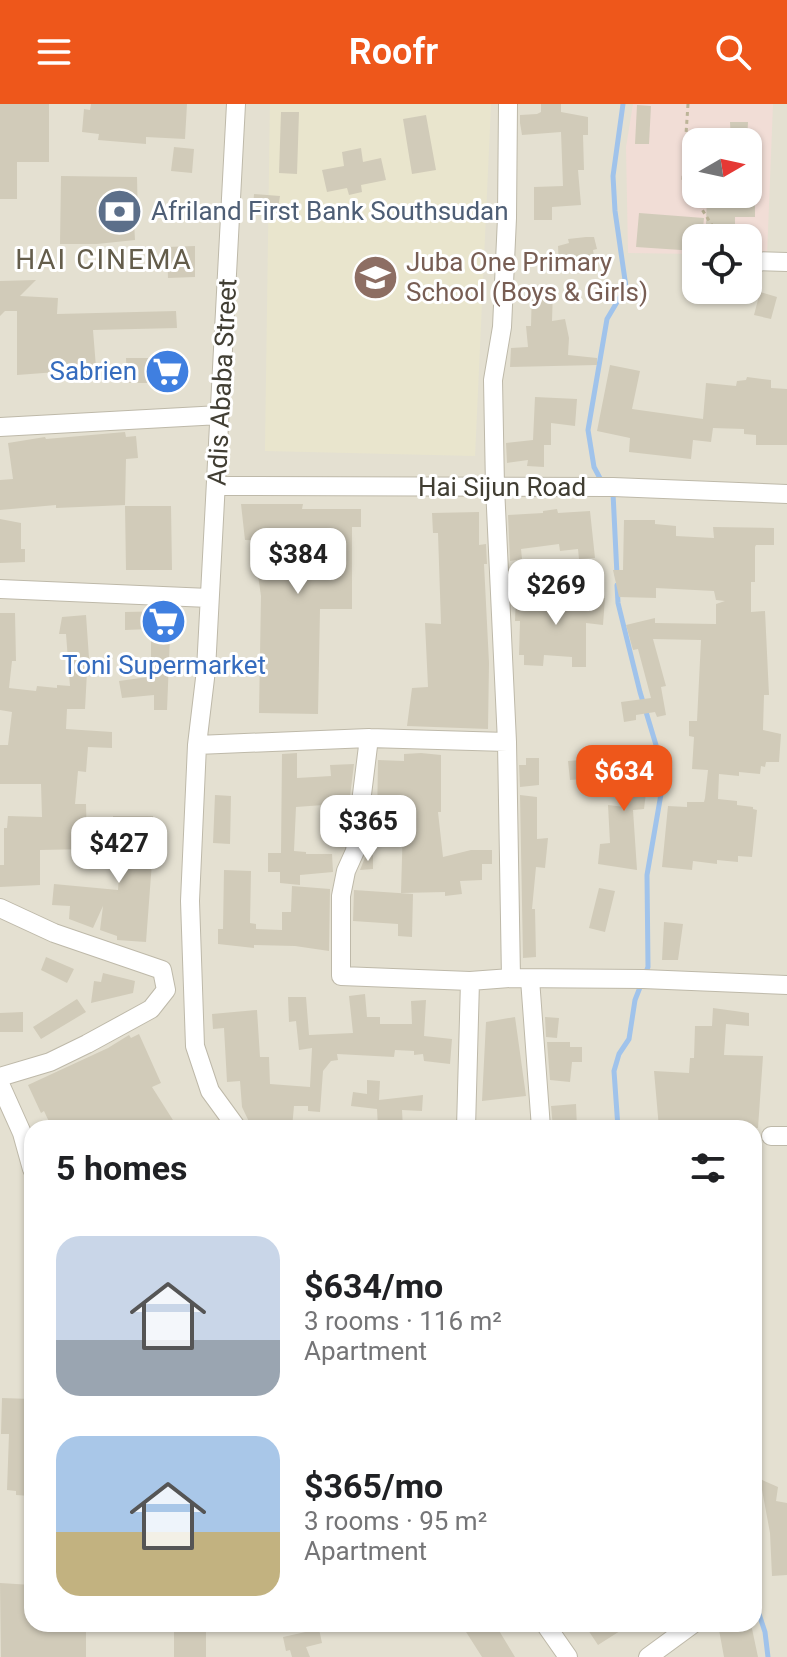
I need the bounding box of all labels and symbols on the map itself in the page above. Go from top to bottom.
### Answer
north arrow [682,128,762,208]
bank icon: Afriland First Bank Southsudan [96,187,144,235]
place label: Afriland First Bank Southsudan [151,196,509,226]
district label: HAI CINEMA [15,243,193,276]
place label: Juba One Primary School (Boys & Girls) [406,247,648,307]
school or university icon: Juba One Primary School (Boys & Girls) [351,253,399,301]
street label: Adis Ababa Street [202,278,242,486]
supermarket icon: Sabrien [144,347,192,395]
place label: Sabrien [50,356,137,386]
street label: Hai Sijun Road [418,472,586,502]
pin: $384 [251,528,345,596]
pin: $269 [509,559,603,627]
supermarket icon: Toni Supermarket [140,598,188,646]
place label: Toni Supermarket [62,650,266,680]
pin: $634 [577,745,671,813]
pin: $365 [321,795,415,863]
pin: $427 [72,817,166,885]

